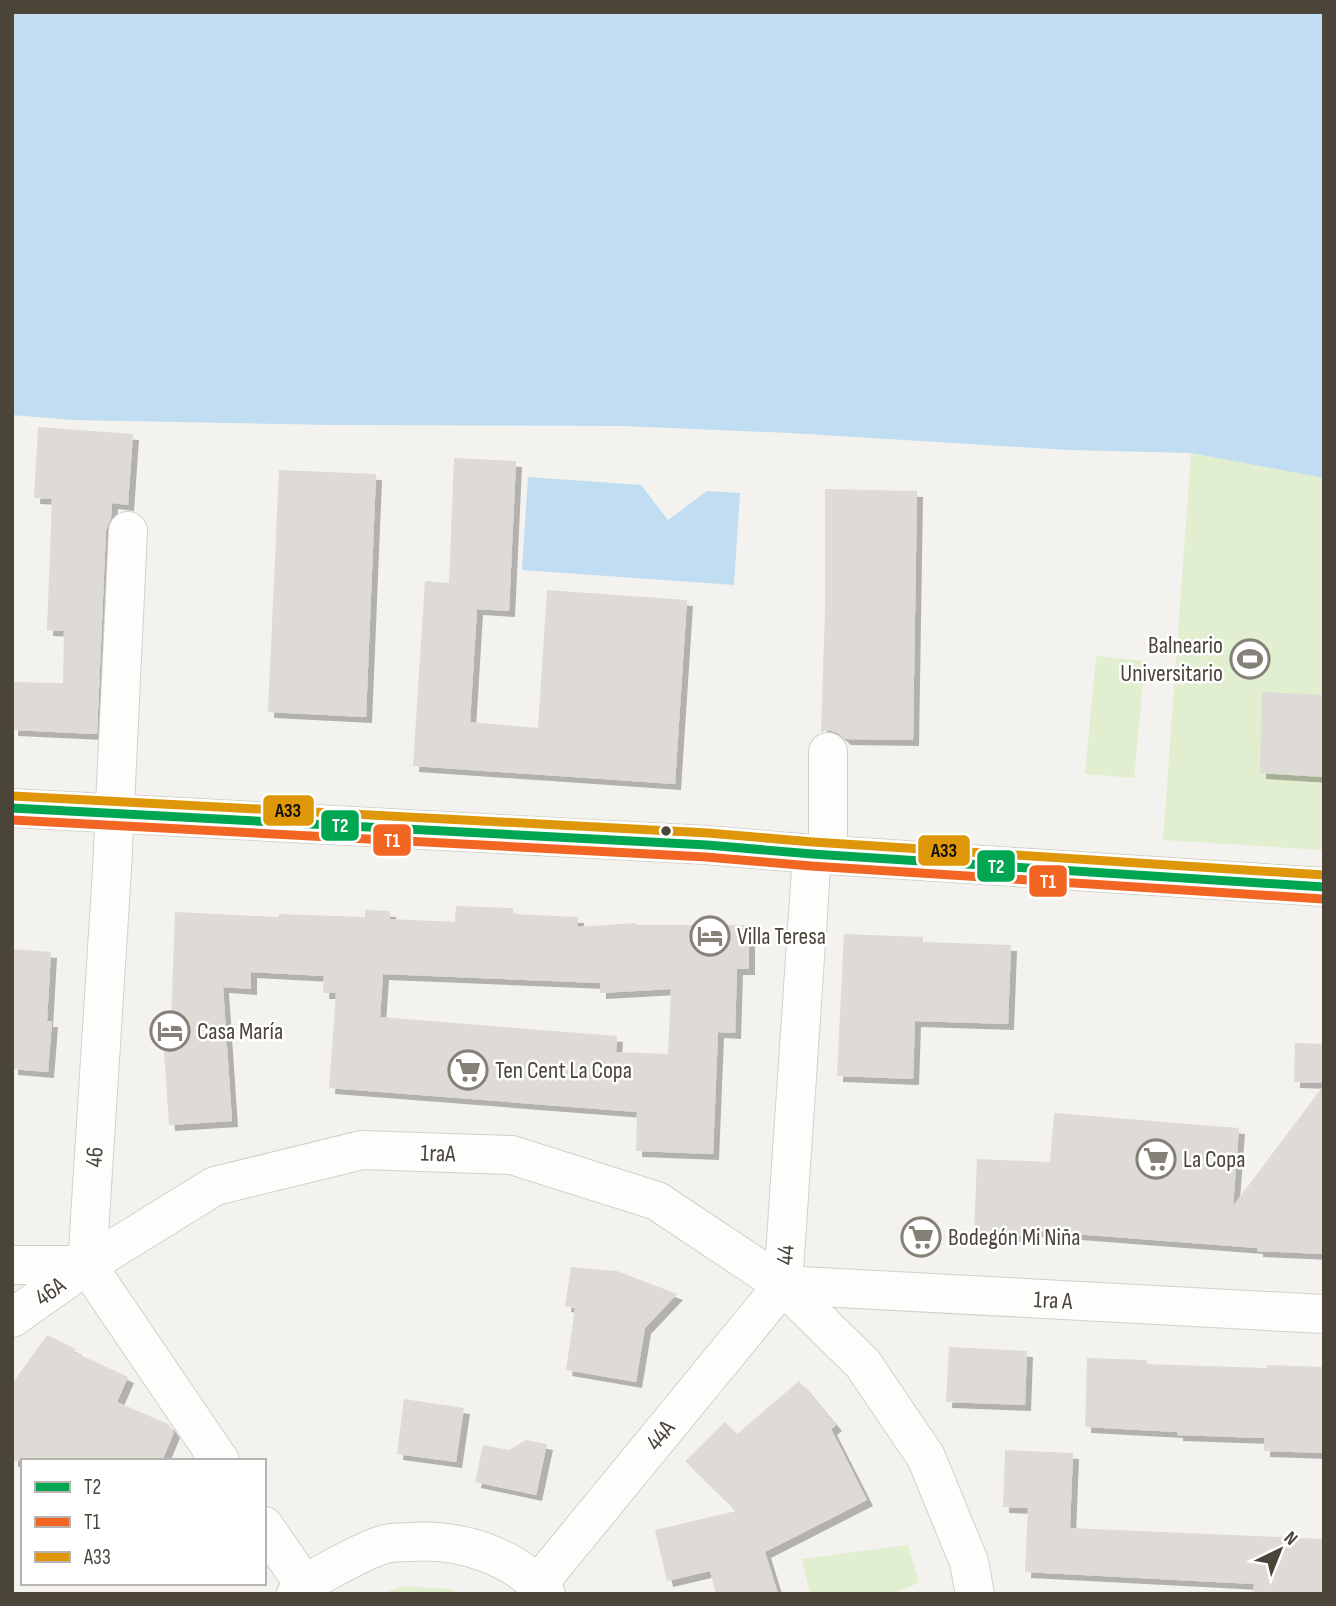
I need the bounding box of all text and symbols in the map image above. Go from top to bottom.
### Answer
place label: Balneario Universitario [1120,631,1223,688]
sports icon: Balneario Universitario [1229,638,1271,680]
line badge: A33 [262,794,315,827]
text: A33 [274,800,301,823]
line badge: T2 [320,809,360,842]
text: T2 [332,815,348,838]
line badge: T1 [372,823,412,857]
unlabelled marker [659,824,673,838]
text: T1 [384,830,401,853]
line badge: A33 [917,834,971,867]
text: A33 [930,840,957,863]
line badge: T2 [976,849,1016,883]
text: T2 [988,856,1004,879]
line badge: T1 [1028,864,1068,898]
text: T1 [1040,871,1057,894]
hotel icon: Villa Teresa [689,915,731,957]
place label: Villa Teresa [737,922,826,951]
hotel icon: Casa María [149,1010,191,1052]
place label: Casa María [197,1017,283,1046]
supermarket icon: Ten Cent La Copa [447,1049,489,1091]
place label: Ten Cent La Copa [495,1056,632,1085]
street label: 1raA [420,1138,457,1169]
supermarket icon: La Copa [1135,1138,1177,1180]
place label: La Copa [1183,1145,1245,1174]
street label: 46 [79,1146,110,1168]
supermarket icon: Bodegón Mi Niña [900,1216,942,1258]
place label: Bodegón Mi Niña [948,1223,1081,1252]
street label: 44 [770,1244,801,1266]
street label: 46A [29,1270,72,1312]
street label: 1ra A [1033,1285,1074,1316]
street label: 44A [640,1414,682,1456]
legend [21,1459,266,1585]
text: T2 [84,1475,101,1500]
text: T1 [84,1510,101,1535]
north arrow [1245,1515,1315,1585]
text: N [1279,1527,1302,1551]
text: A33 [83,1545,111,1570]

